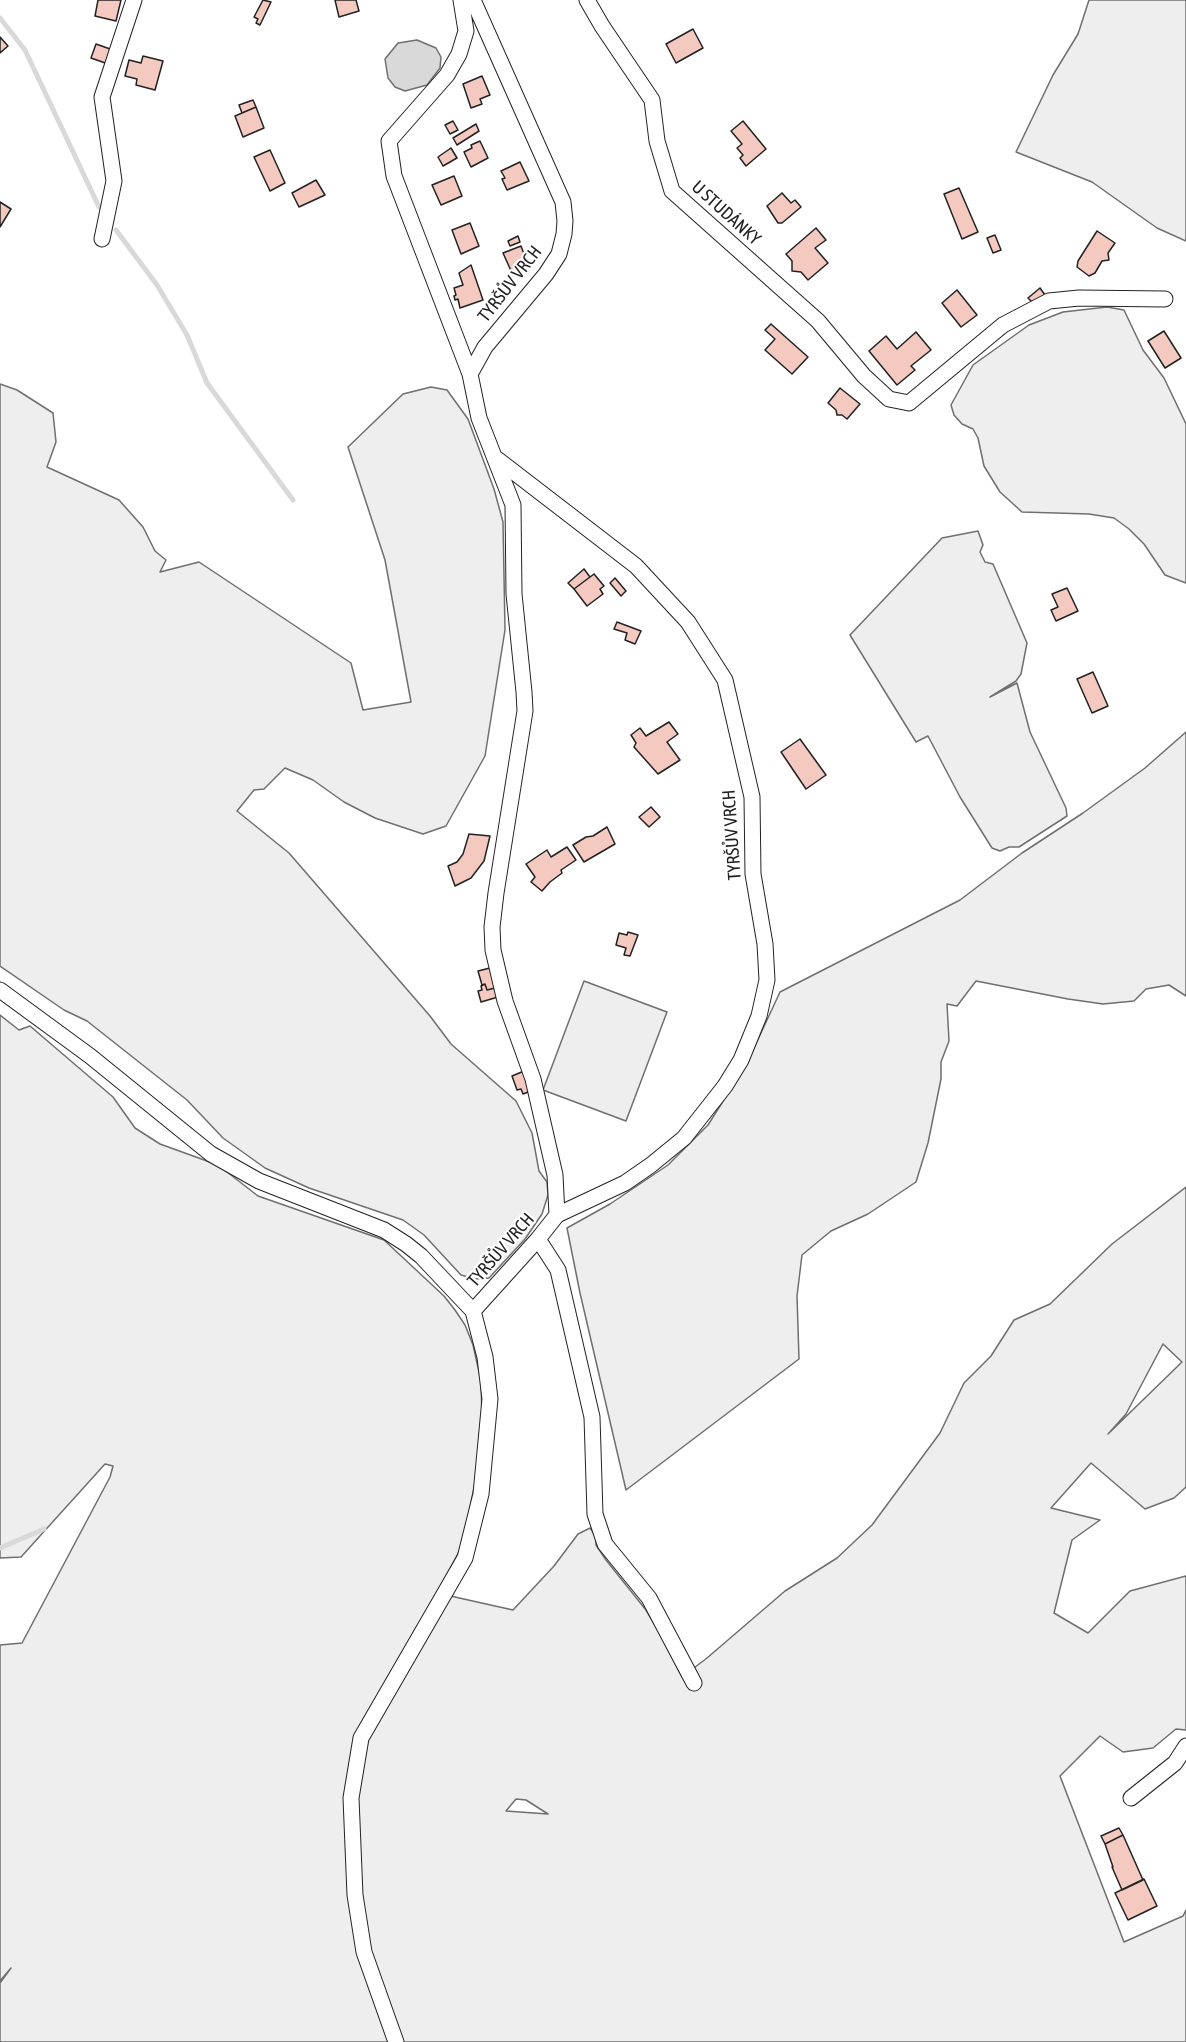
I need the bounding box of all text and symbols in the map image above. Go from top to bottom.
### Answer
street label: U STUDÁNKY [687,176,765,250]
street label: TYRŠŮV VRCH [474,242,546,326]
street label: TYRŠŮV VRCH [718,789,746,881]
street label: TYRŠŮV VRCH [463,1209,539,1291]

